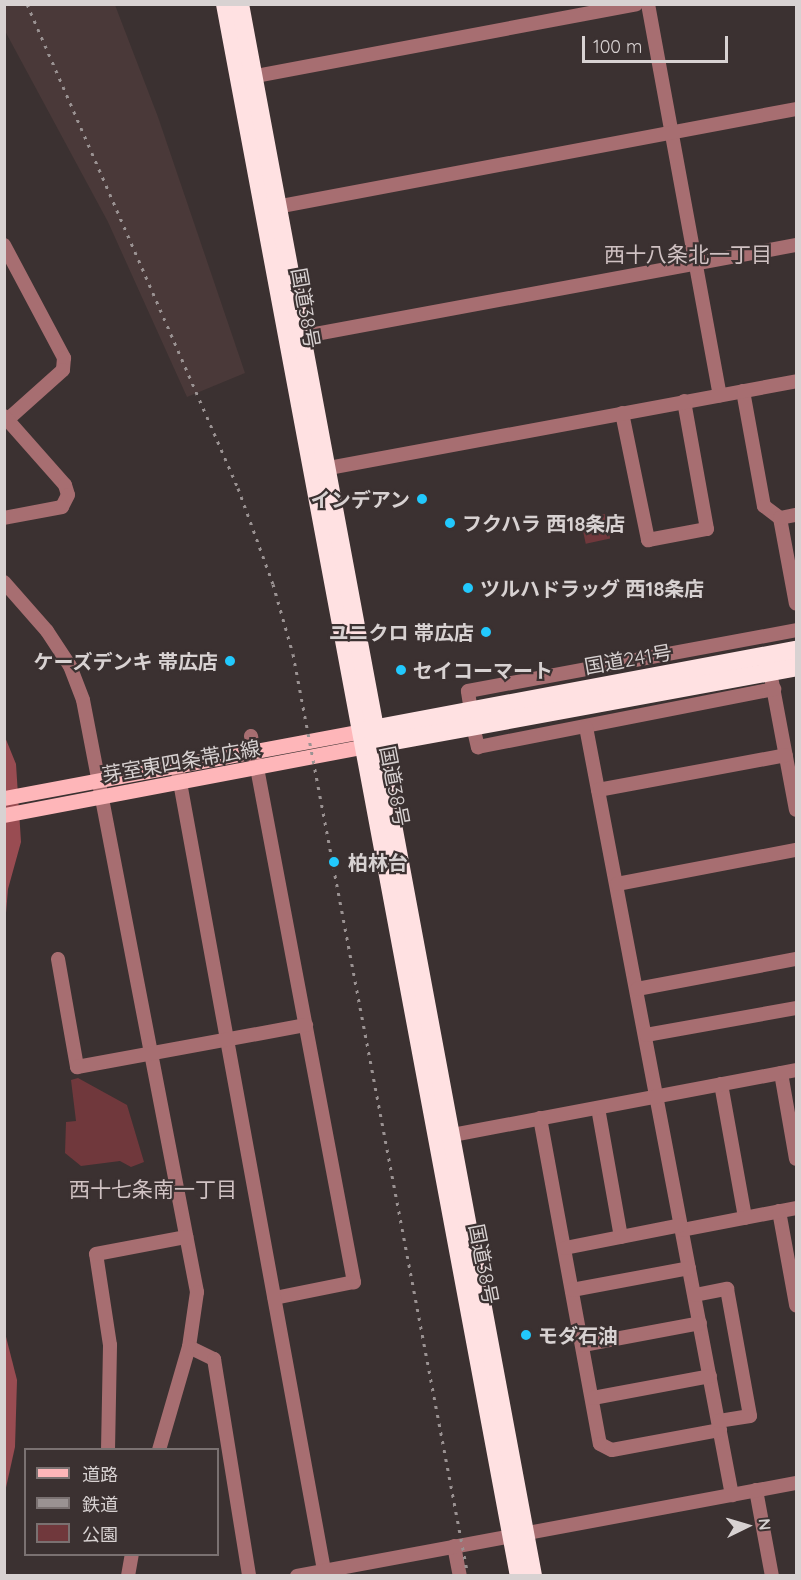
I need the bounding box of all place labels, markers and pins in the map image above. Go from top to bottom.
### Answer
place label: インデアン [310,487,410,511]
marker: インデアン [415,492,429,506]
place label: フクハラ 西18条店 [462,511,626,535]
marker: フクハラ 西18条店 [443,516,457,530]
place label: ツルハドラッグ 西18条店 [480,576,704,600]
marker: ツルハドラッグ 西18条店 [461,581,475,595]
place label: ユニクロ 帯広店 [328,620,474,644]
marker: ユニクロ 帯広店 [479,625,493,639]
place label: ケーズデンキ 帯広店 [32,649,218,673]
marker: ケーズデンキ 帯広店 [223,654,237,668]
place label: セイコーマート [413,658,553,682]
marker: セイコーマート [394,663,408,677]
place label: 柏林台 [348,850,408,874]
marker: 柏林台 [325,853,343,871]
place label: モダ石油 [538,1323,618,1347]
marker: モダ石油 [519,1328,533,1342]

